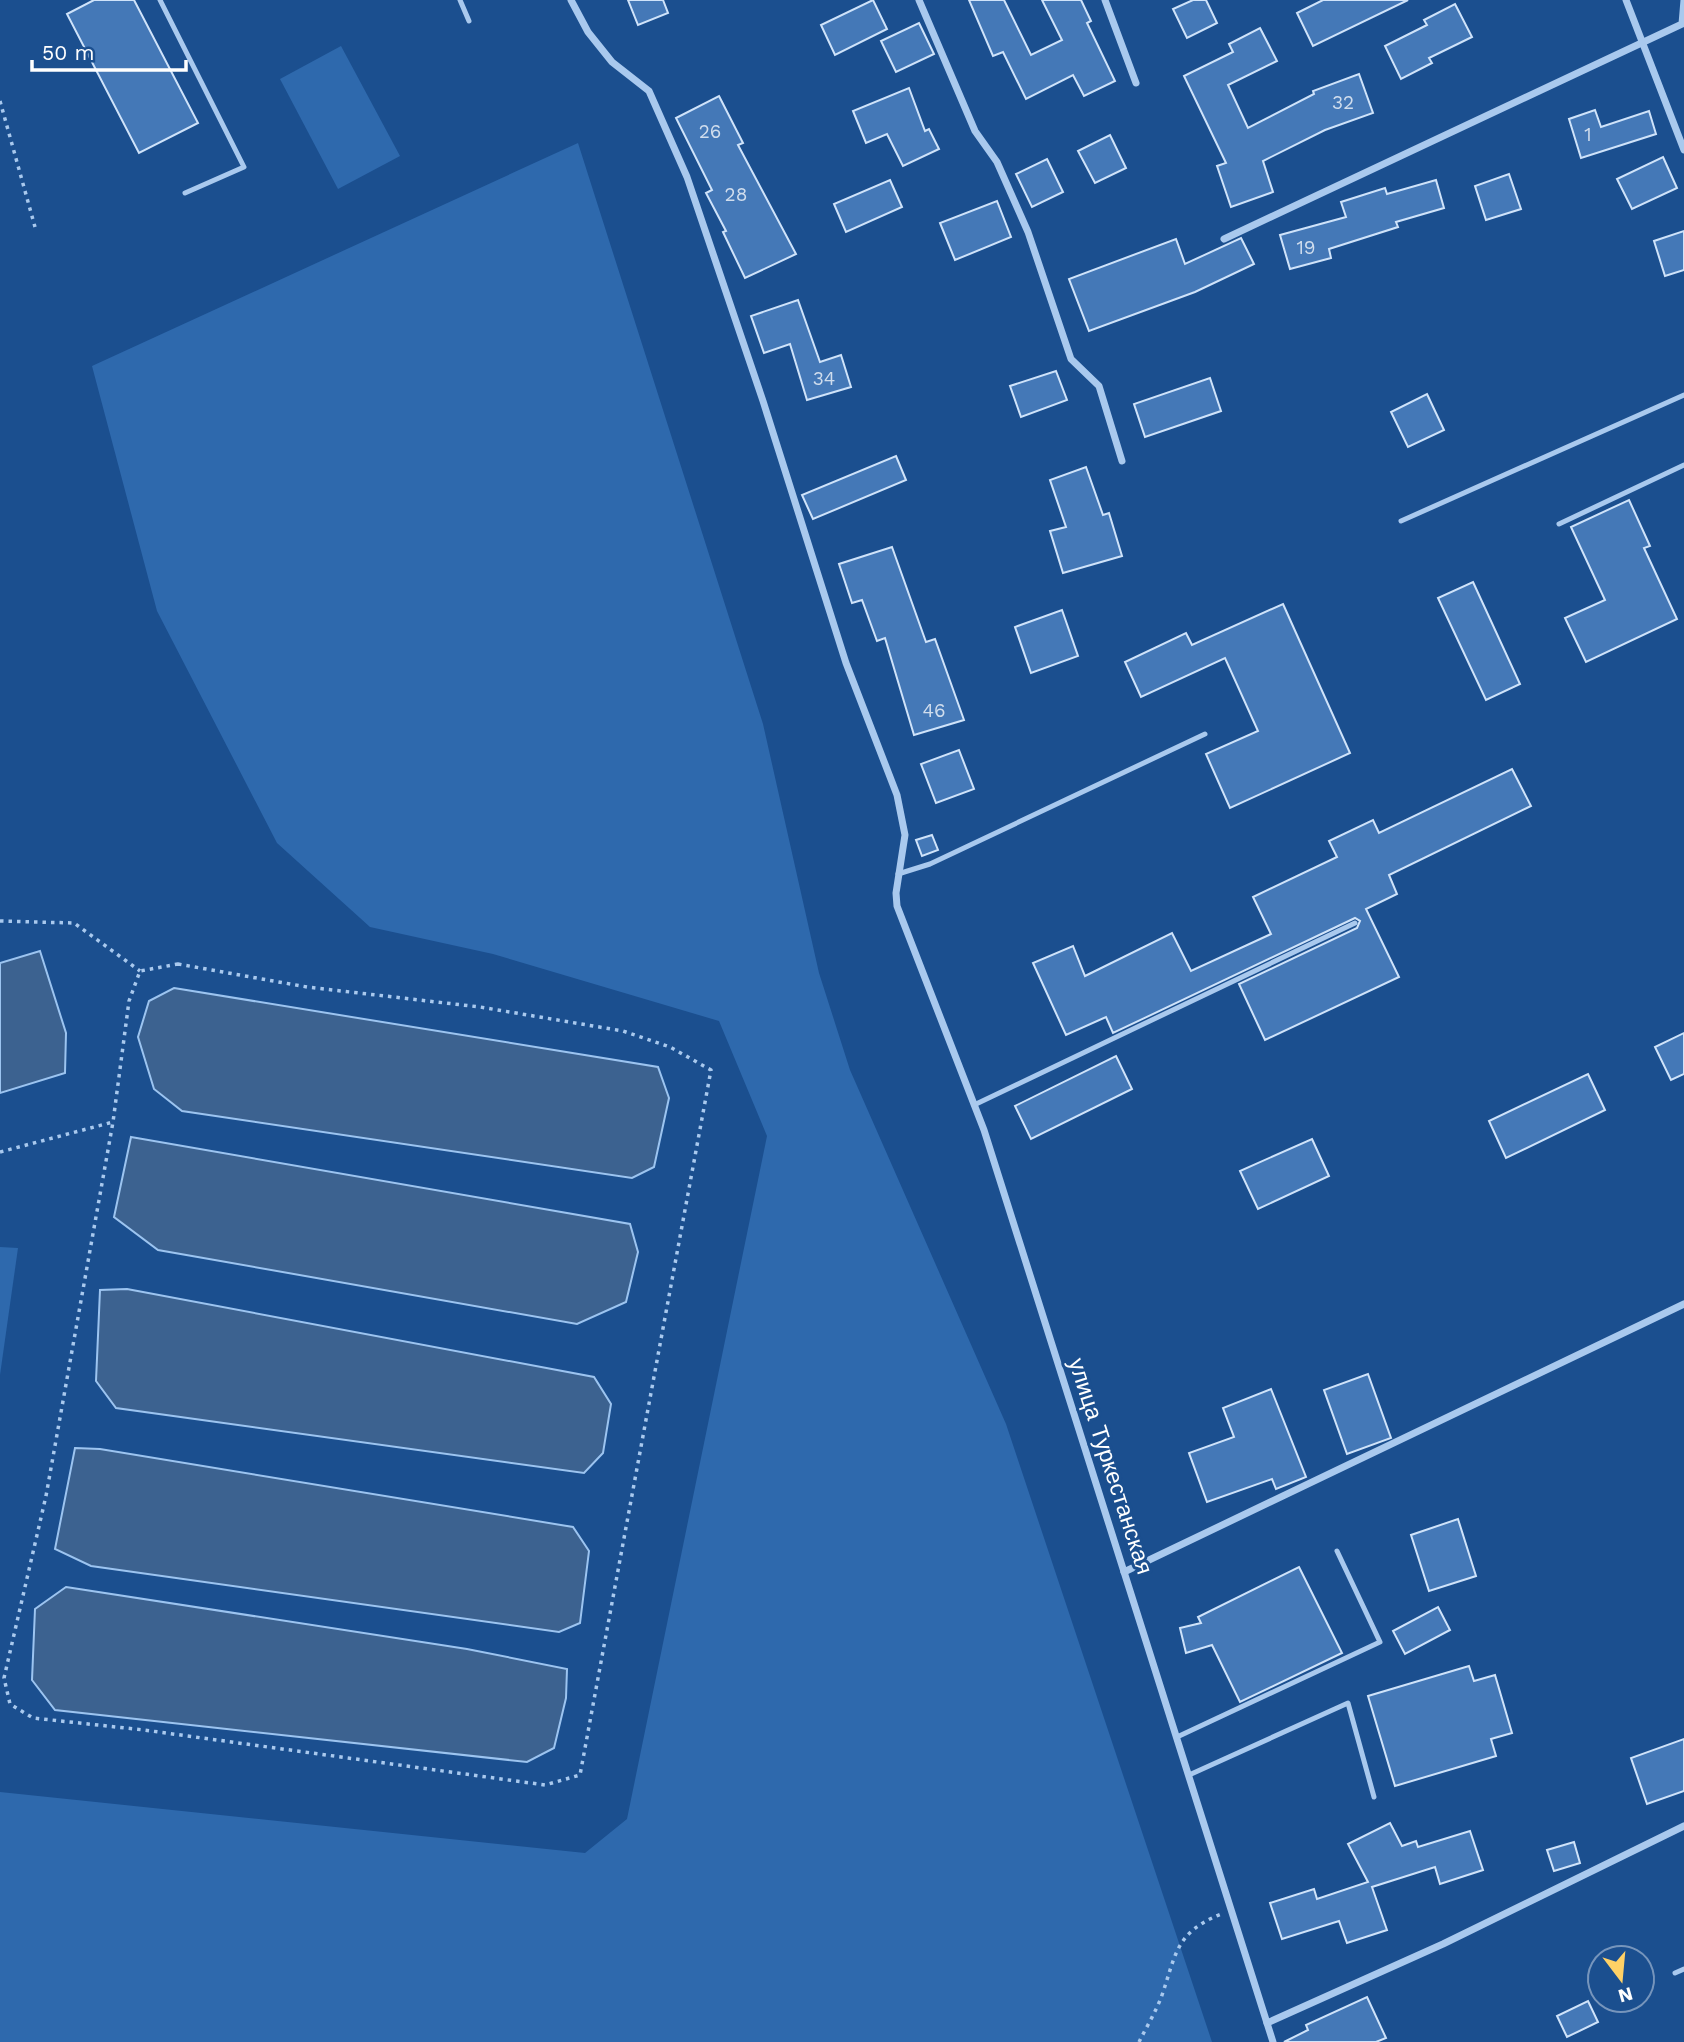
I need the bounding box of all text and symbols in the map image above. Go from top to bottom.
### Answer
scale bar [32,28,186,72]
text: 50 m [42,40,94,65]
house number: 32 [1332,91,1354,114]
house number: 26 [699,120,721,143]
house number: 1 [1584,123,1592,146]
house number: 28 [725,183,747,206]
house number: 19 [1296,236,1316,259]
house number: 34 [813,367,835,390]
house number: 46 [922,699,946,722]
street label: улица Туркестанская [1063,1355,1158,1578]
north arrow [1586,1944,1656,2014]
text: N [1616,1982,1635,2008]

